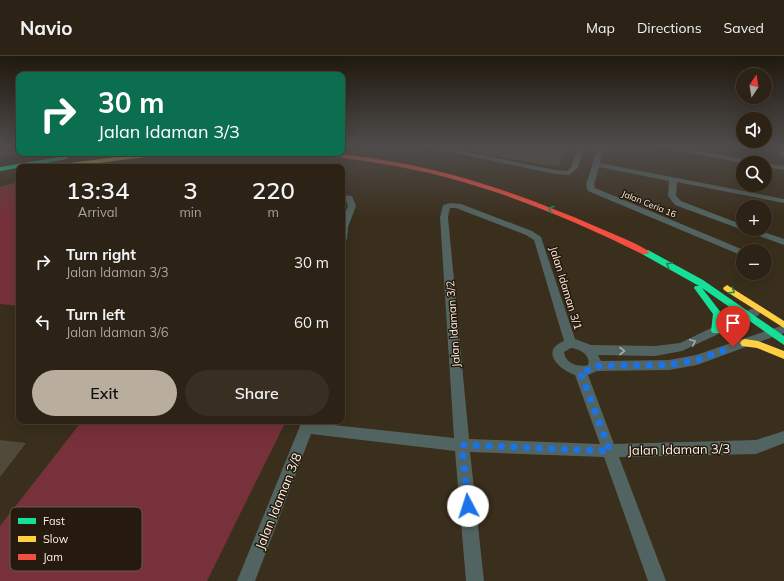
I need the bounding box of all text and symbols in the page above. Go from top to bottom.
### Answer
text: Navio [20,16,73,40]
text: Map [586,19,615,37]
text: Directions [637,19,702,37]
text: Saved [724,19,764,37]
north arrow [736,68,772,104]
map controls [736,68,772,280]
text: 30 m [98,85,164,120]
icon: right [32,88,84,140]
button: sound [736,112,772,148]
text: Jalan Idaman 3/3 [98,120,240,143]
button: search [736,156,772,192]
text: 13:34 [66,175,129,205]
text: 3 [183,175,198,205]
text: 220 [252,175,295,205]
street label: Jalan Ceria 16 [620,188,678,220]
button: + [736,200,772,236]
text: Arrival [78,204,118,220]
text: min [179,204,202,220]
text: m [268,204,279,220]
one-way arrow [548,206,556,214]
street label: Jalan Idaman 3/1 [547,244,585,332]
button: − [736,244,772,280]
text: Turn right [66,245,136,264]
icon: right [32,251,54,273]
text: 30 m [294,253,329,272]
one-way arrow [666,262,673,269]
text: Jalan Idaman 3/3 [66,264,169,280]
street label: Jalan Idaman 3/2 [443,280,463,368]
one-way arrow [728,287,735,294]
text: Turn left [66,305,125,324]
pin [716,306,750,347]
icon: left [32,311,54,333]
icon: arrive [722,312,744,334]
text: 60 m [294,313,329,332]
text: Jalan Idaman 3/6 [66,324,169,340]
one-way arrow [688,339,696,347]
one-way arrow [619,347,625,355]
button: Exit [32,370,177,416]
button: Share [185,370,329,416]
street label: Jalan Idaman 3/3 [628,440,730,458]
street label: Jalan Idaman 3/8 [251,450,305,552]
position arrow [447,485,489,527]
legend [10,507,142,571]
text: Fast [43,514,65,528]
text: Slow [43,532,69,546]
text: Jam [43,550,63,564]

